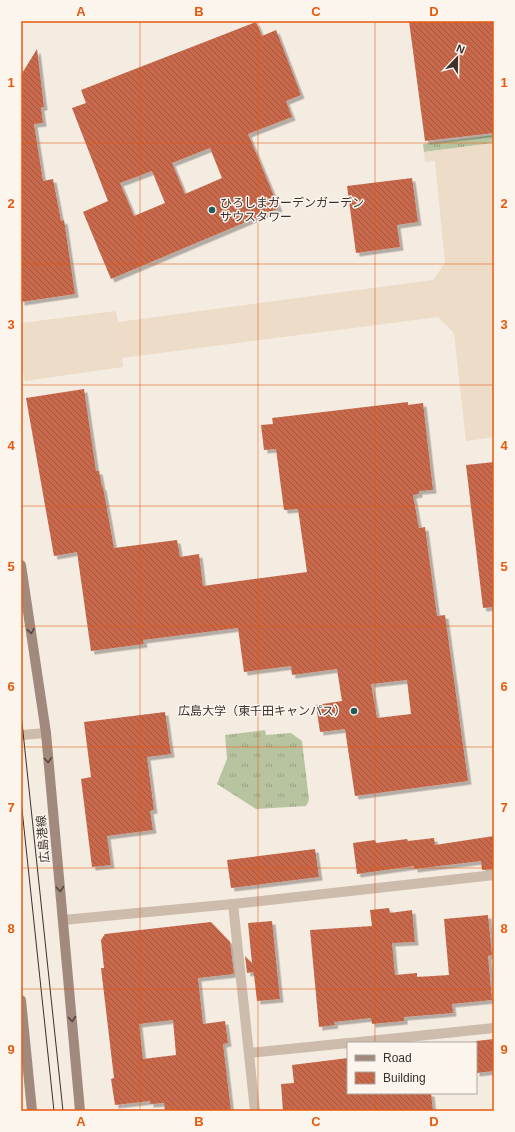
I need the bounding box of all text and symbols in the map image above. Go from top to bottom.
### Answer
text: A [76,4,86,19]
text: B [194,4,204,19]
text: C [311,4,321,19]
text: D [429,4,439,19]
north arrow [437,38,477,78]
text: N [455,42,467,56]
text: 1 [7,75,15,90]
text: 1 [500,75,508,90]
text: 2 [7,196,15,211]
place label: ひろしまガーデンガーデン サウスタワー [220,196,364,224]
text: 2 [500,196,508,211]
marker: ひろしまガーデンガーデン サウスタワー [207,205,217,215]
text: 3 [7,317,15,332]
text: 3 [500,317,508,332]
text: 4 [7,438,15,453]
text: 4 [500,438,508,453]
text: 5 [7,559,15,574]
text: 5 [500,559,508,574]
one-way arrow [26,628,35,634]
text: 6 [7,679,15,694]
text: 6 [500,679,508,694]
place label: 広島大学（東千田キャンパス） [178,704,346,718]
marker: 広島大学（東千田キャンパス） [349,706,359,716]
one-way arrow [44,757,53,763]
text: 7 [7,800,15,815]
text: 7 [500,800,508,815]
street label: 広島港線 [34,814,52,864]
one-way arrow [56,886,65,892]
text: 8 [7,921,15,936]
text: 8 [500,921,508,936]
one-way arrow [67,1016,76,1022]
text: 9 [7,1042,15,1057]
legend [347,1042,477,1094]
text: 9 [500,1042,508,1057]
text: Road [383,1051,412,1065]
text: Building [383,1071,426,1085]
text: A [76,1114,86,1129]
text: B [194,1114,204,1129]
text: C [311,1114,321,1129]
text: D [429,1114,439,1129]

